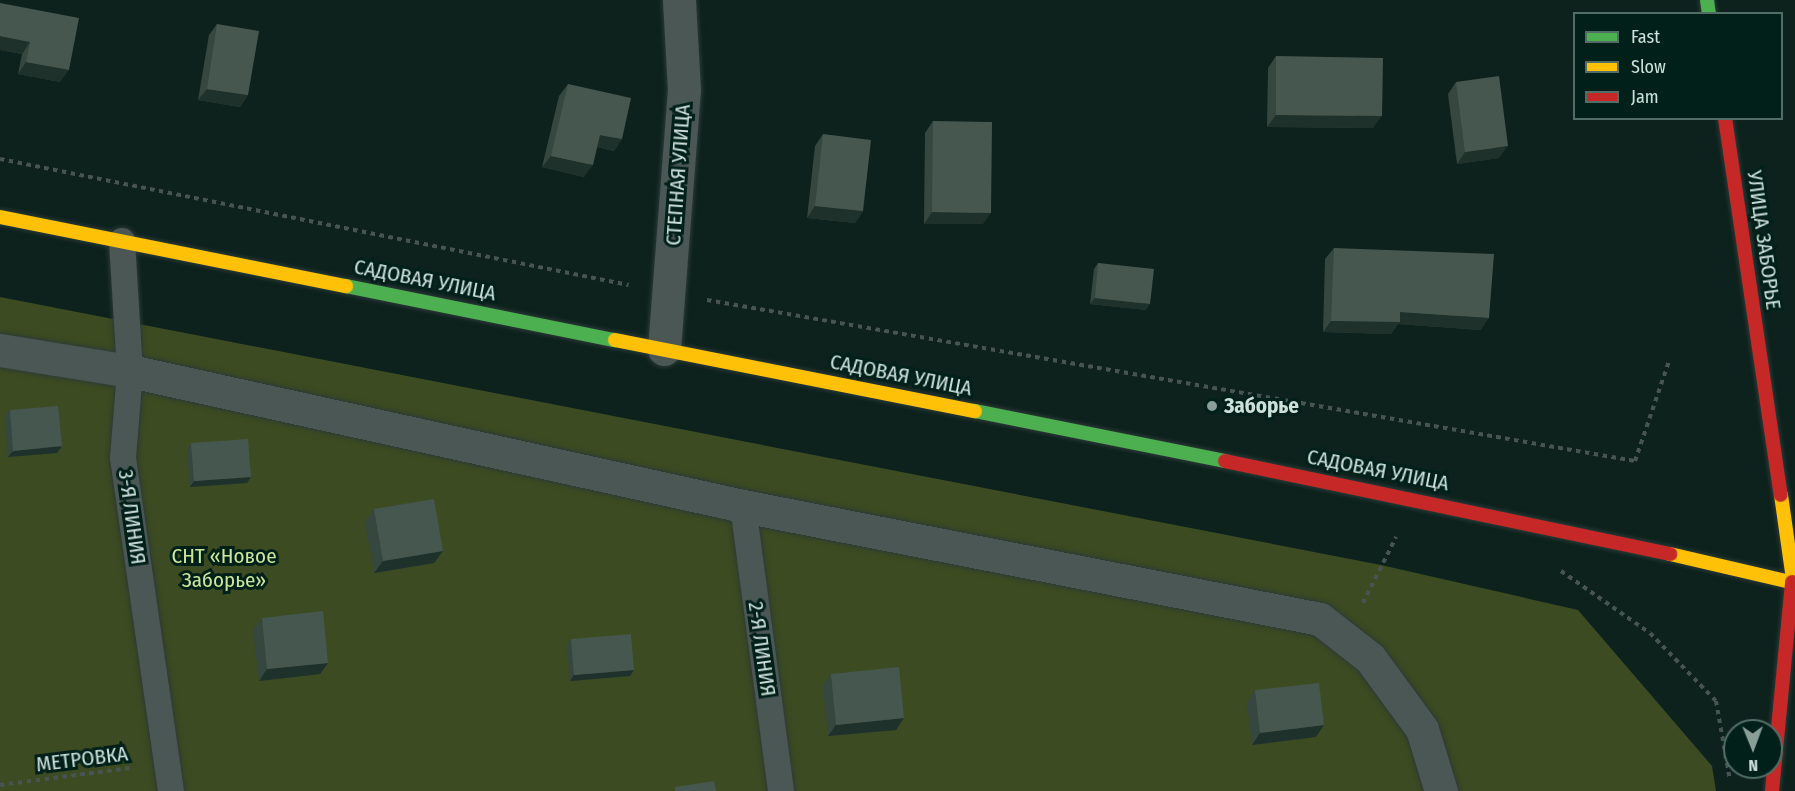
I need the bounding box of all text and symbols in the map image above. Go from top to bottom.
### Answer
legend [1573,12,1783,120]
text: Fast [1631,26,1660,48]
text: Slow [1631,56,1666,78]
text: Jam [1631,86,1659,108]
street label: СТЕПНАЯ УЛИЦА [660,104,696,246]
street label: УЛИЦА ЗАБОРЬЕ [1742,169,1786,311]
street label: САДОВАЯ УЛИЦА [352,254,498,306]
street label: САДОВАЯ УЛИЦА [828,349,974,401]
place label: Заборье [1224,393,1299,419]
marker: Заборье [1205,399,1219,413]
street label: САДОВАЯ УЛИЦА [1305,444,1451,496]
street label: 3-Я ЛИНИЯ [113,468,151,566]
park label: СНТ «Новое Заборье» [171,543,277,593]
street label: 2-Я ЛИНИЯ [743,600,781,698]
north arrow [1723,719,1783,779]
street label: МЕТРОВКА [35,741,129,777]
text: N [1748,756,1758,775]

